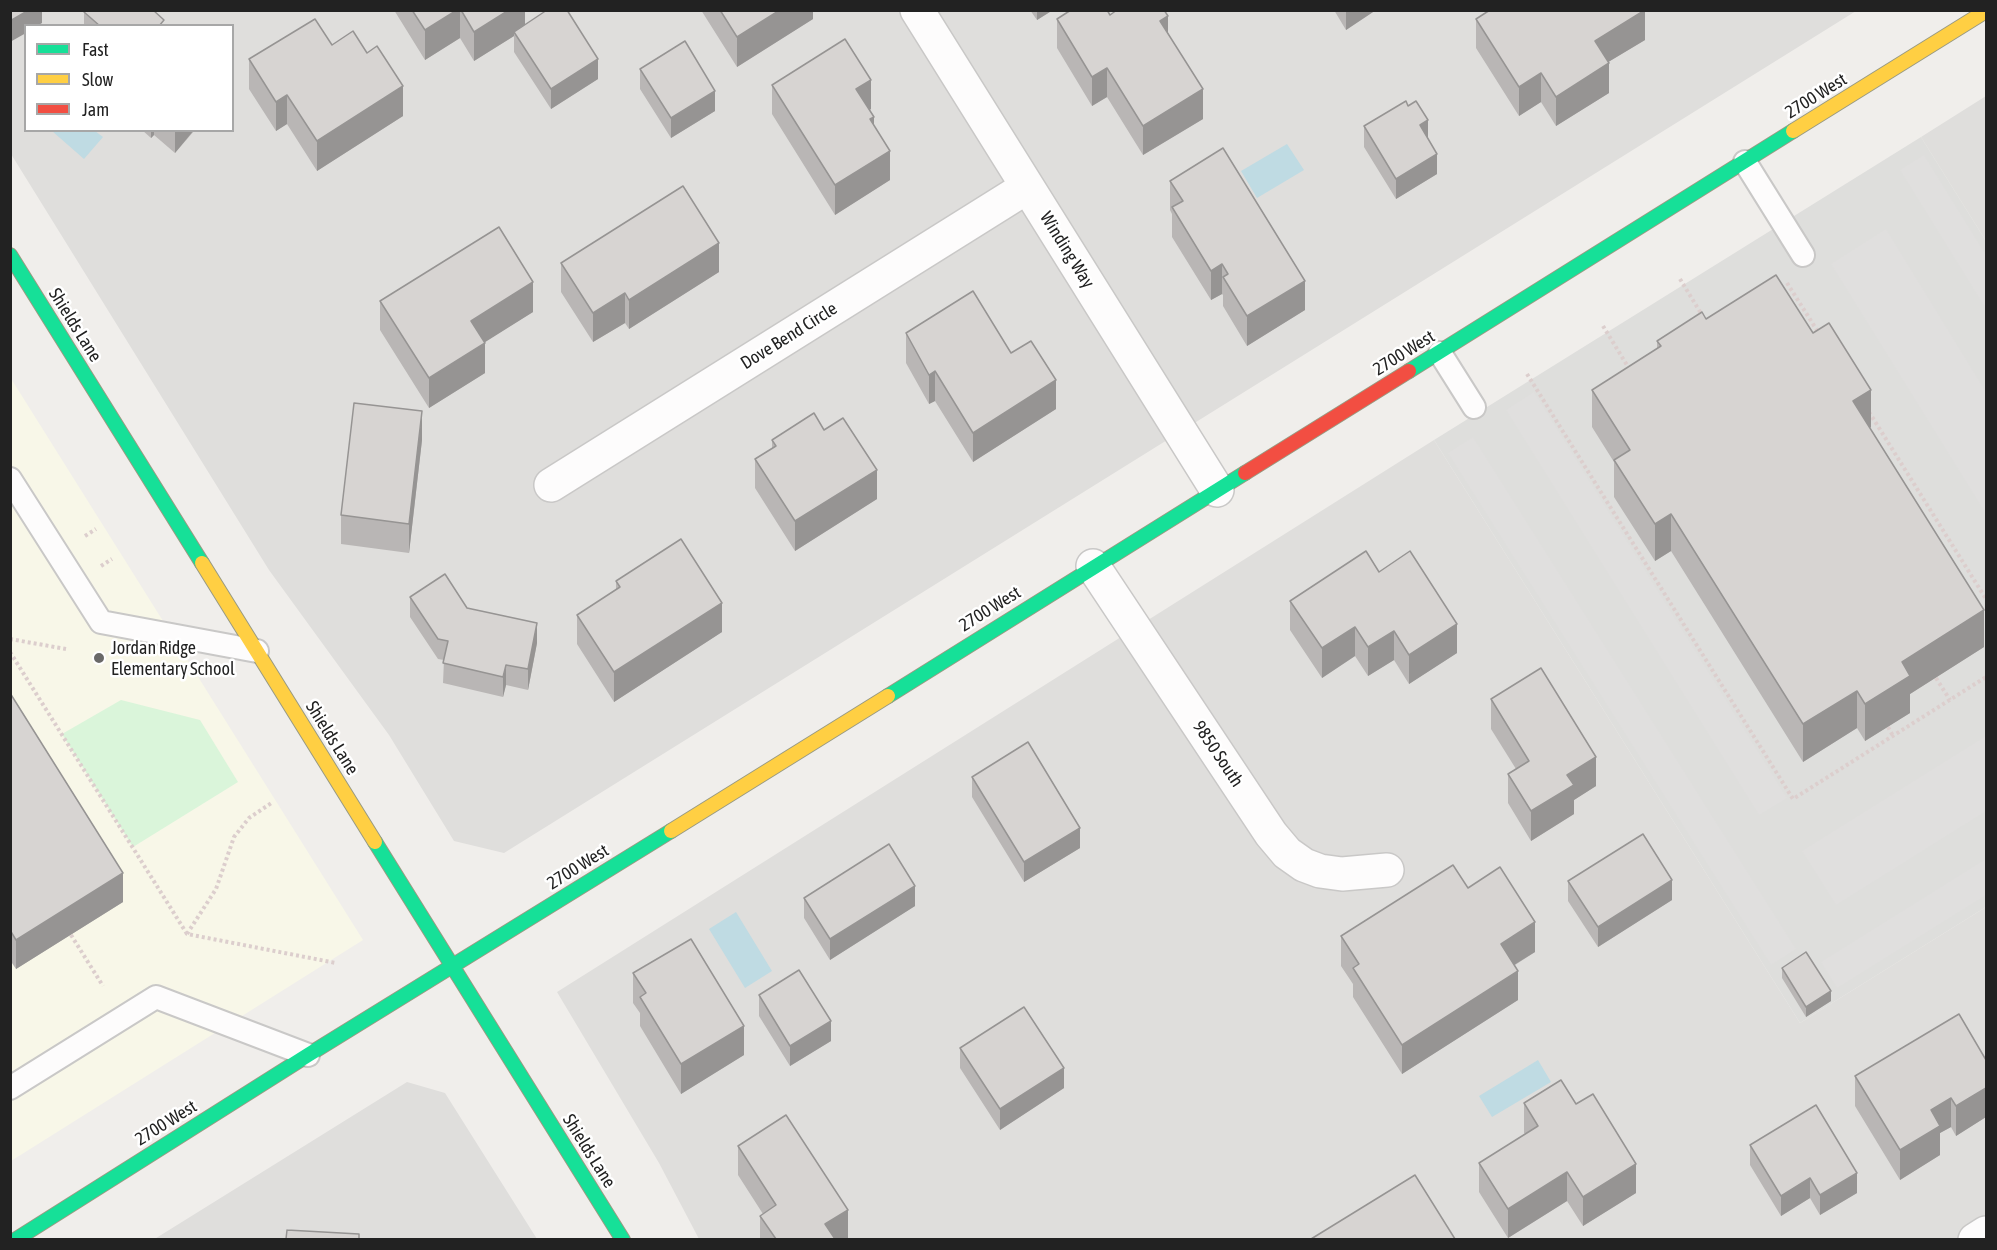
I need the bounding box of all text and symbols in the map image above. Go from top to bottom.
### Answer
legend [24,24,234,132]
text: Fast [82,39,109,60]
text: Slow [82,69,113,90]
street label: 2700 West [1781,69,1851,123]
text: Jam [82,99,109,120]
street label: Winding Way [1035,208,1099,292]
street label: Shields Lane [44,284,106,366]
street label: Dove Bend Circle [737,298,841,374]
street label: 2700 West [1369,326,1439,380]
street label: 2700 West [955,582,1025,636]
place label: Jordan Ridge Elementary School [111,637,235,680]
marker: Jordan Ridge Elementary School [92,651,106,665]
street label: Shields Lane [301,697,363,779]
street label: 9850 South [1188,717,1248,791]
street label: 2700 West [543,840,613,894]
street label: 2700 West [131,1096,201,1150]
street label: Shields Lane [558,1110,620,1192]

